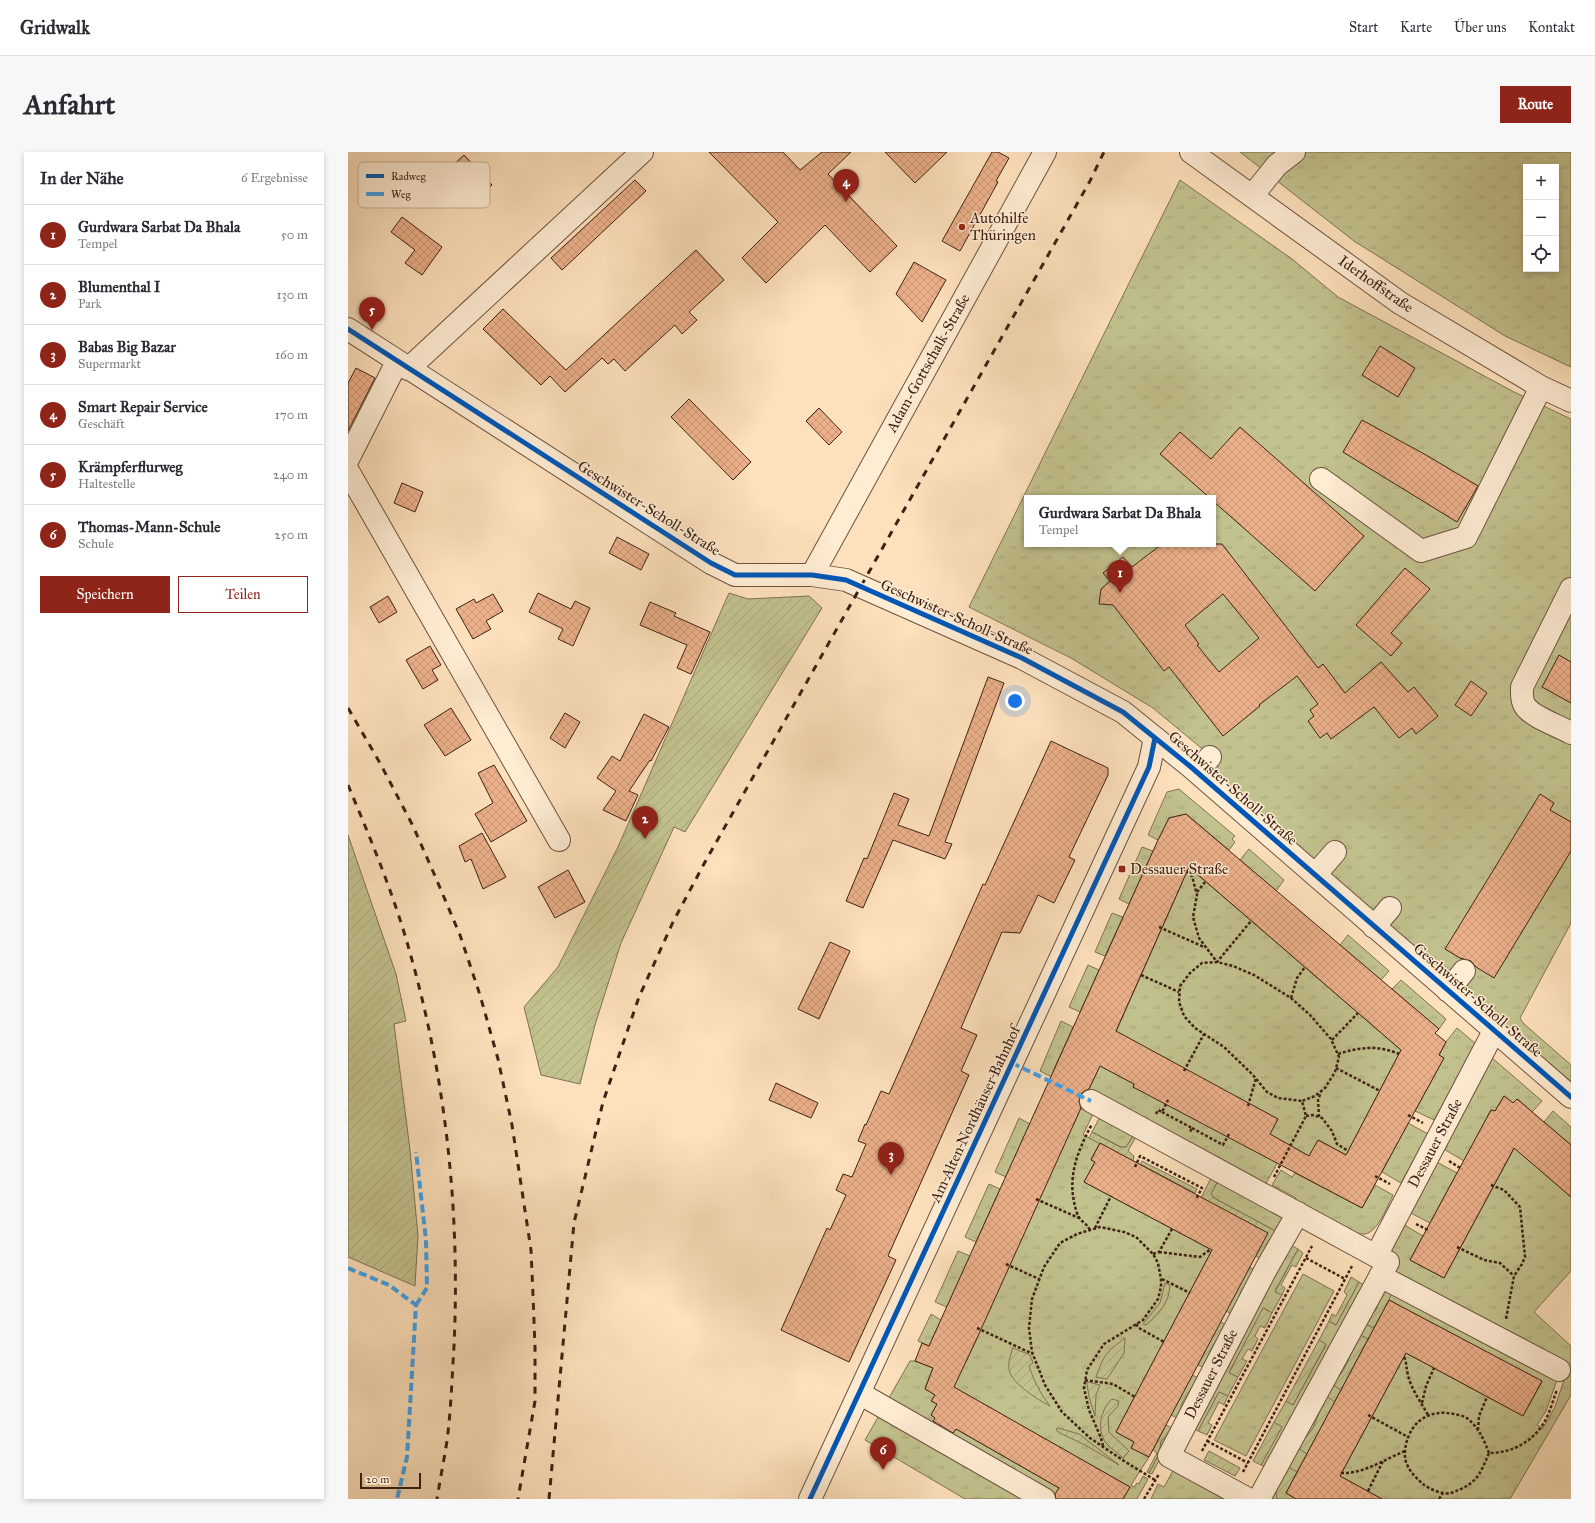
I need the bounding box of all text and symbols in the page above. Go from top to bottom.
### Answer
text: Gridwalk [20,16,90,39]
text: Start [1349,19,1378,36]
text: Karte [1400,19,1432,36]
text: Über uns [1454,19,1506,36]
text: Kontakt [1528,19,1575,36]
button: Route [1500,86,1571,123]
text: Anfahrt [24,87,115,122]
legend [358,162,490,208]
map controls [1523,164,1559,272]
button: + [1523,164,1559,200]
text: In der Nähe [40,168,124,189]
pin: 4 [833,169,859,202]
text: 6 Ergebnisse [241,170,308,186]
text: Radweg [391,170,427,183]
text: Weg [391,188,412,201]
button: − [1523,200,1559,236]
place label: Autohilfe Thüringen [969,209,1036,244]
text: Gurdwara Sarbat Da Bhala [78,218,240,236]
marker: Autohilfe Thüringen [957,222,967,232]
text: 1 [50,227,56,243]
text: 50 m [281,227,308,243]
text: Tempel [78,236,118,252]
button: locate [1523,236,1559,272]
street label: Iderhoffstraße [1335,252,1417,316]
text: Blumenthal I [78,278,160,296]
text: 2 [50,287,56,303]
text: 130 m [276,287,308,303]
street label: Adam-Gottschalk-Straße [882,291,974,436]
text: Park [78,296,102,312]
pin: 5 [359,297,385,330]
text: Babas Big Bazar [78,338,176,356]
text: 3 [50,347,56,363]
text: 160 m [275,347,308,363]
text: Supermarkt [78,356,141,372]
text: Smart Repair Service [78,398,208,416]
text: 4 [49,407,57,423]
text: 170 m [275,407,308,423]
text: Geschäft [78,416,125,432]
street label: Geschwister-Scholl-Straße [574,457,724,559]
text: Krämpferflurweg [78,458,183,476]
text: 5 [50,467,56,483]
text: 240 m [273,467,308,483]
text: Haltestelle [78,476,135,492]
popup [1024,495,1216,547]
text: Gurdwara Sarbat Da Bhala [1039,504,1201,522]
text: Thomas-Mann-Schule [78,518,220,536]
text: Tempel [1039,522,1078,538]
text: 6 [50,527,56,543]
text: 250 m [274,527,308,543]
text: Schule [78,536,114,552]
pin: 1 [1107,560,1133,593]
street label: Geschwister-Scholl-Straße [878,575,1036,659]
button: Speichern [40,576,170,613]
button: Teilen [178,576,308,613]
your location [1005,691,1025,711]
street label: Geschwister-Scholl-Straße [1165,727,1301,849]
pin: 2 [632,806,658,839]
place label: Dessauer Straße [1130,860,1228,878]
marker: Dessauer Straße [1117,864,1127,874]
street label: Geschwister-Scholl-Straße [1410,939,1546,1061]
street label: Am Alten Nordhäuser Bahnhof [926,1020,1025,1206]
street label: Dessauer Straße [1404,1095,1466,1191]
pin: 3 [878,1142,904,1175]
street label: Dessauer Straße [1181,1326,1241,1422]
pin: 6 [870,1437,896,1470]
scale bar [360,1471,421,1490]
text: 20 m [366,1473,389,1486]

